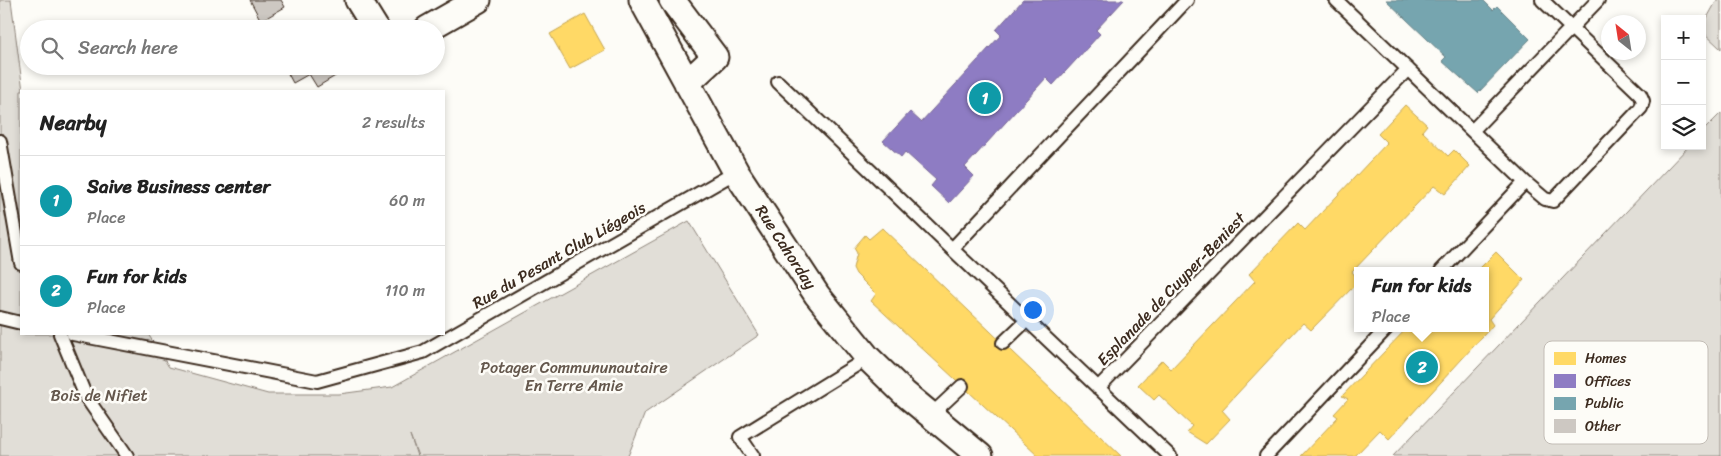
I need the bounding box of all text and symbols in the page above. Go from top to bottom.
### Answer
north arrow [1601,15,1646,60]
map controls [1661,15,1706,150]
button: + [1661,15,1706,60]
search box [20,20,445,75]
text: Search here [78,31,178,64]
icon: search [38,34,66,62]
button: − [1661,60,1706,105]
pin: 1 [969,79,1001,117]
text: Nearby [40,104,106,142]
button: layers [1661,105,1706,150]
text: 2 results [362,108,425,137]
text: Saive Business center [87,170,270,203]
text: 1 [53,186,59,215]
text: 60 m [389,186,425,215]
street label: Rue du Pesant Club Liégeois [467,193,652,317]
street label: Rue Cahorday [748,199,825,296]
text: Place [87,203,126,232]
street label: Esplanade de Cuyper-Beniest [1089,205,1253,373]
text: Fun for kids [87,260,186,293]
popup [1354,267,1489,332]
text: Fun for kids [1372,269,1471,302]
text: 2 [51,276,61,305]
text: 110 m [385,276,425,305]
text: Place [87,293,126,322]
your location [1020,297,1046,323]
text: Place [1372,302,1410,331]
legend [1544,341,1708,444]
text: Homes [1585,346,1627,371]
pin: 2 [1406,348,1438,386]
park label: Potager Commununautaire En Terre Amie [480,353,668,400]
text: Offices [1585,369,1632,394]
park label: Bois de Nifiet [50,381,148,410]
text: Public [1585,391,1624,416]
text: Other [1585,414,1622,439]

